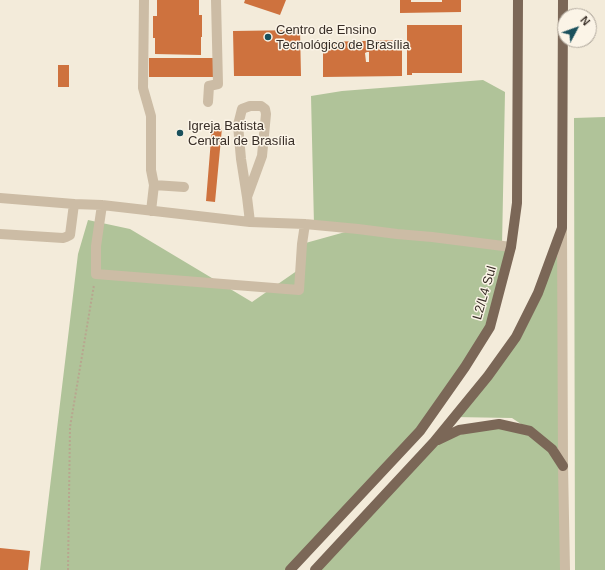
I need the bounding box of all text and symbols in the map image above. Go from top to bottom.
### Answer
north arrow [557,8,597,48]
text: N [578,14,592,28]
place label: Centro de Ensino Tecnológico de Brasília [276,22,410,53]
marker: Centro de Ensino Tecnológico de Brasília [263,32,273,42]
place label: Igreja Batista Central de Brasília [188,118,295,149]
marker: Igreja Batista Central de Brasília [175,128,185,138]
street label: L2/L4 Sul [470,264,500,322]

